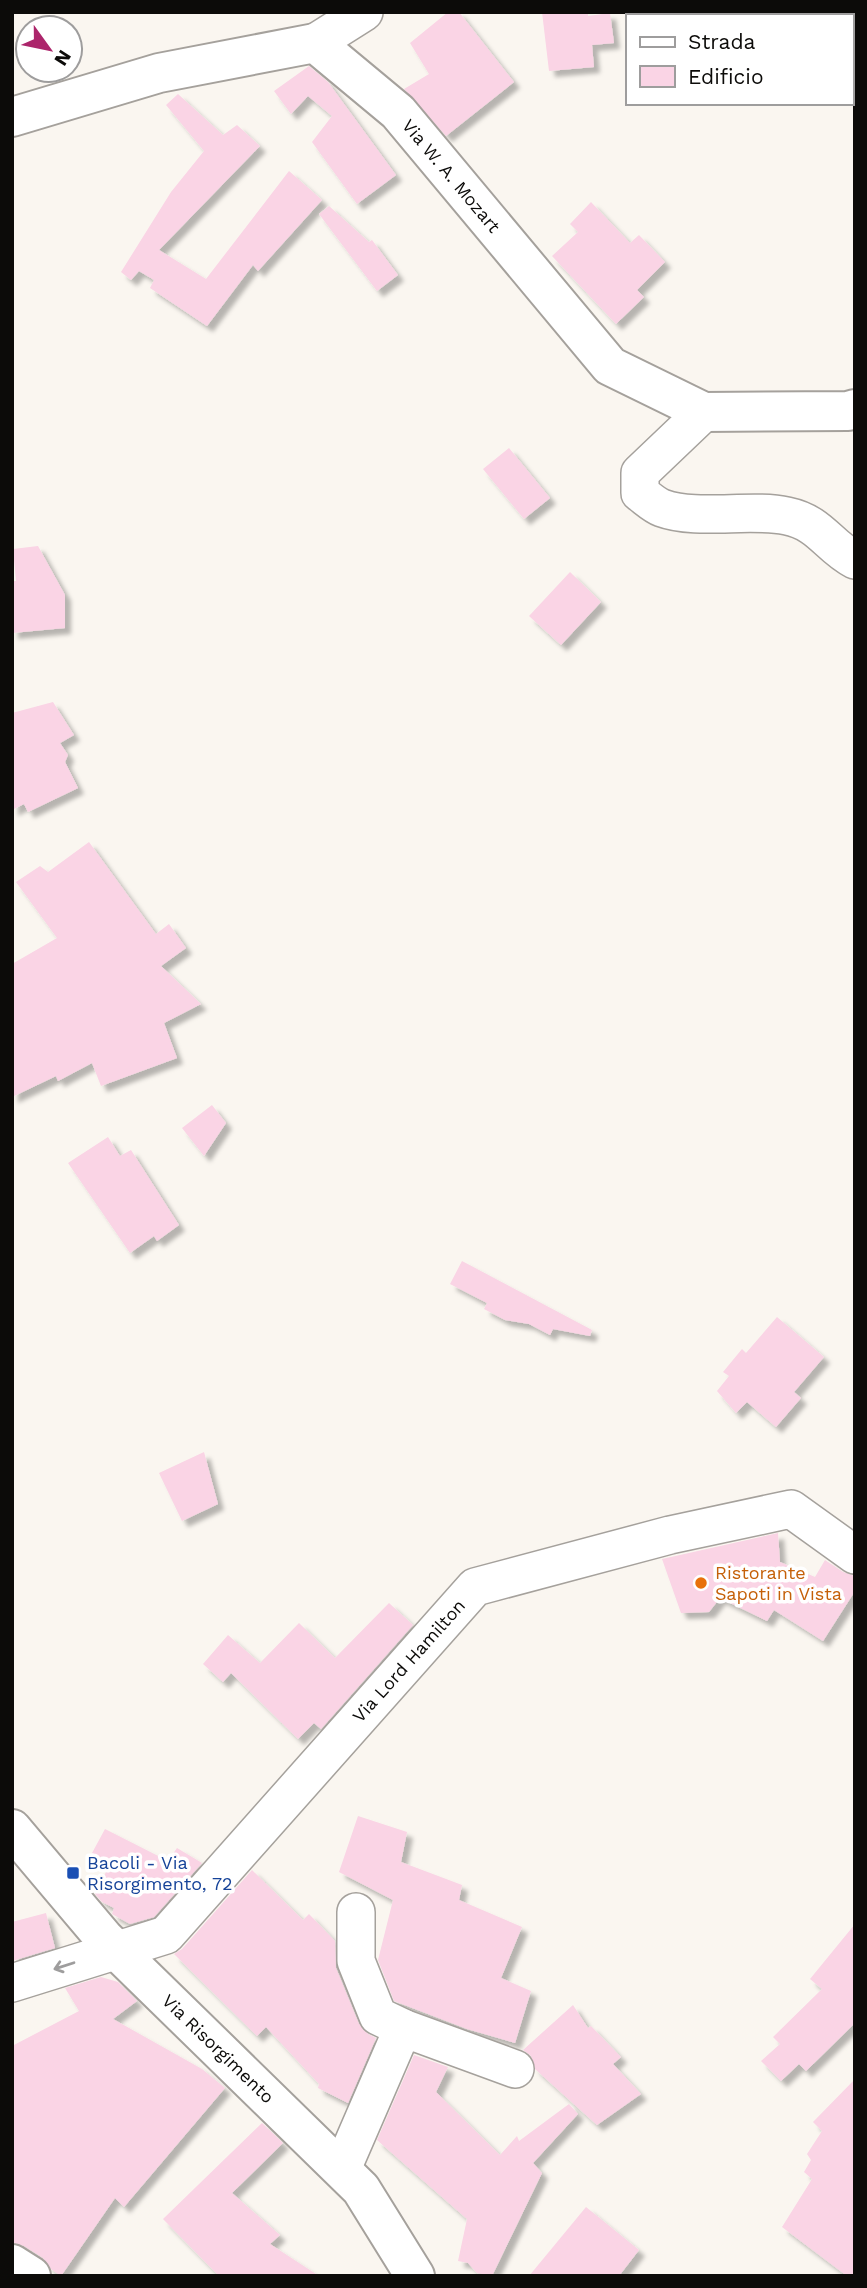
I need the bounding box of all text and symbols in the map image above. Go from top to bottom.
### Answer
north arrow [14,14,84,84]
legend [626,14,853,105]
text: Strada [688,29,756,54]
text: N [49,46,76,70]
text: Edificio [688,64,764,89]
street label: Via W. A. Mozart [398,115,505,237]
place label: Ristorante Sapoti in Vista [715,1562,842,1604]
marker: Ristorante Sapoti in Vista [693,1575,709,1591]
street label: Via Lord Hamilton [348,1595,469,1726]
place label: Bacoli - Via Risorgimento, 72 [87,1852,233,1894]
marker: Bacoli - Via Risorgimento, 72 [65,1865,81,1881]
one-way arrow [53,1961,75,1973]
street label: Via Risorgimento [158,1990,279,2107]

